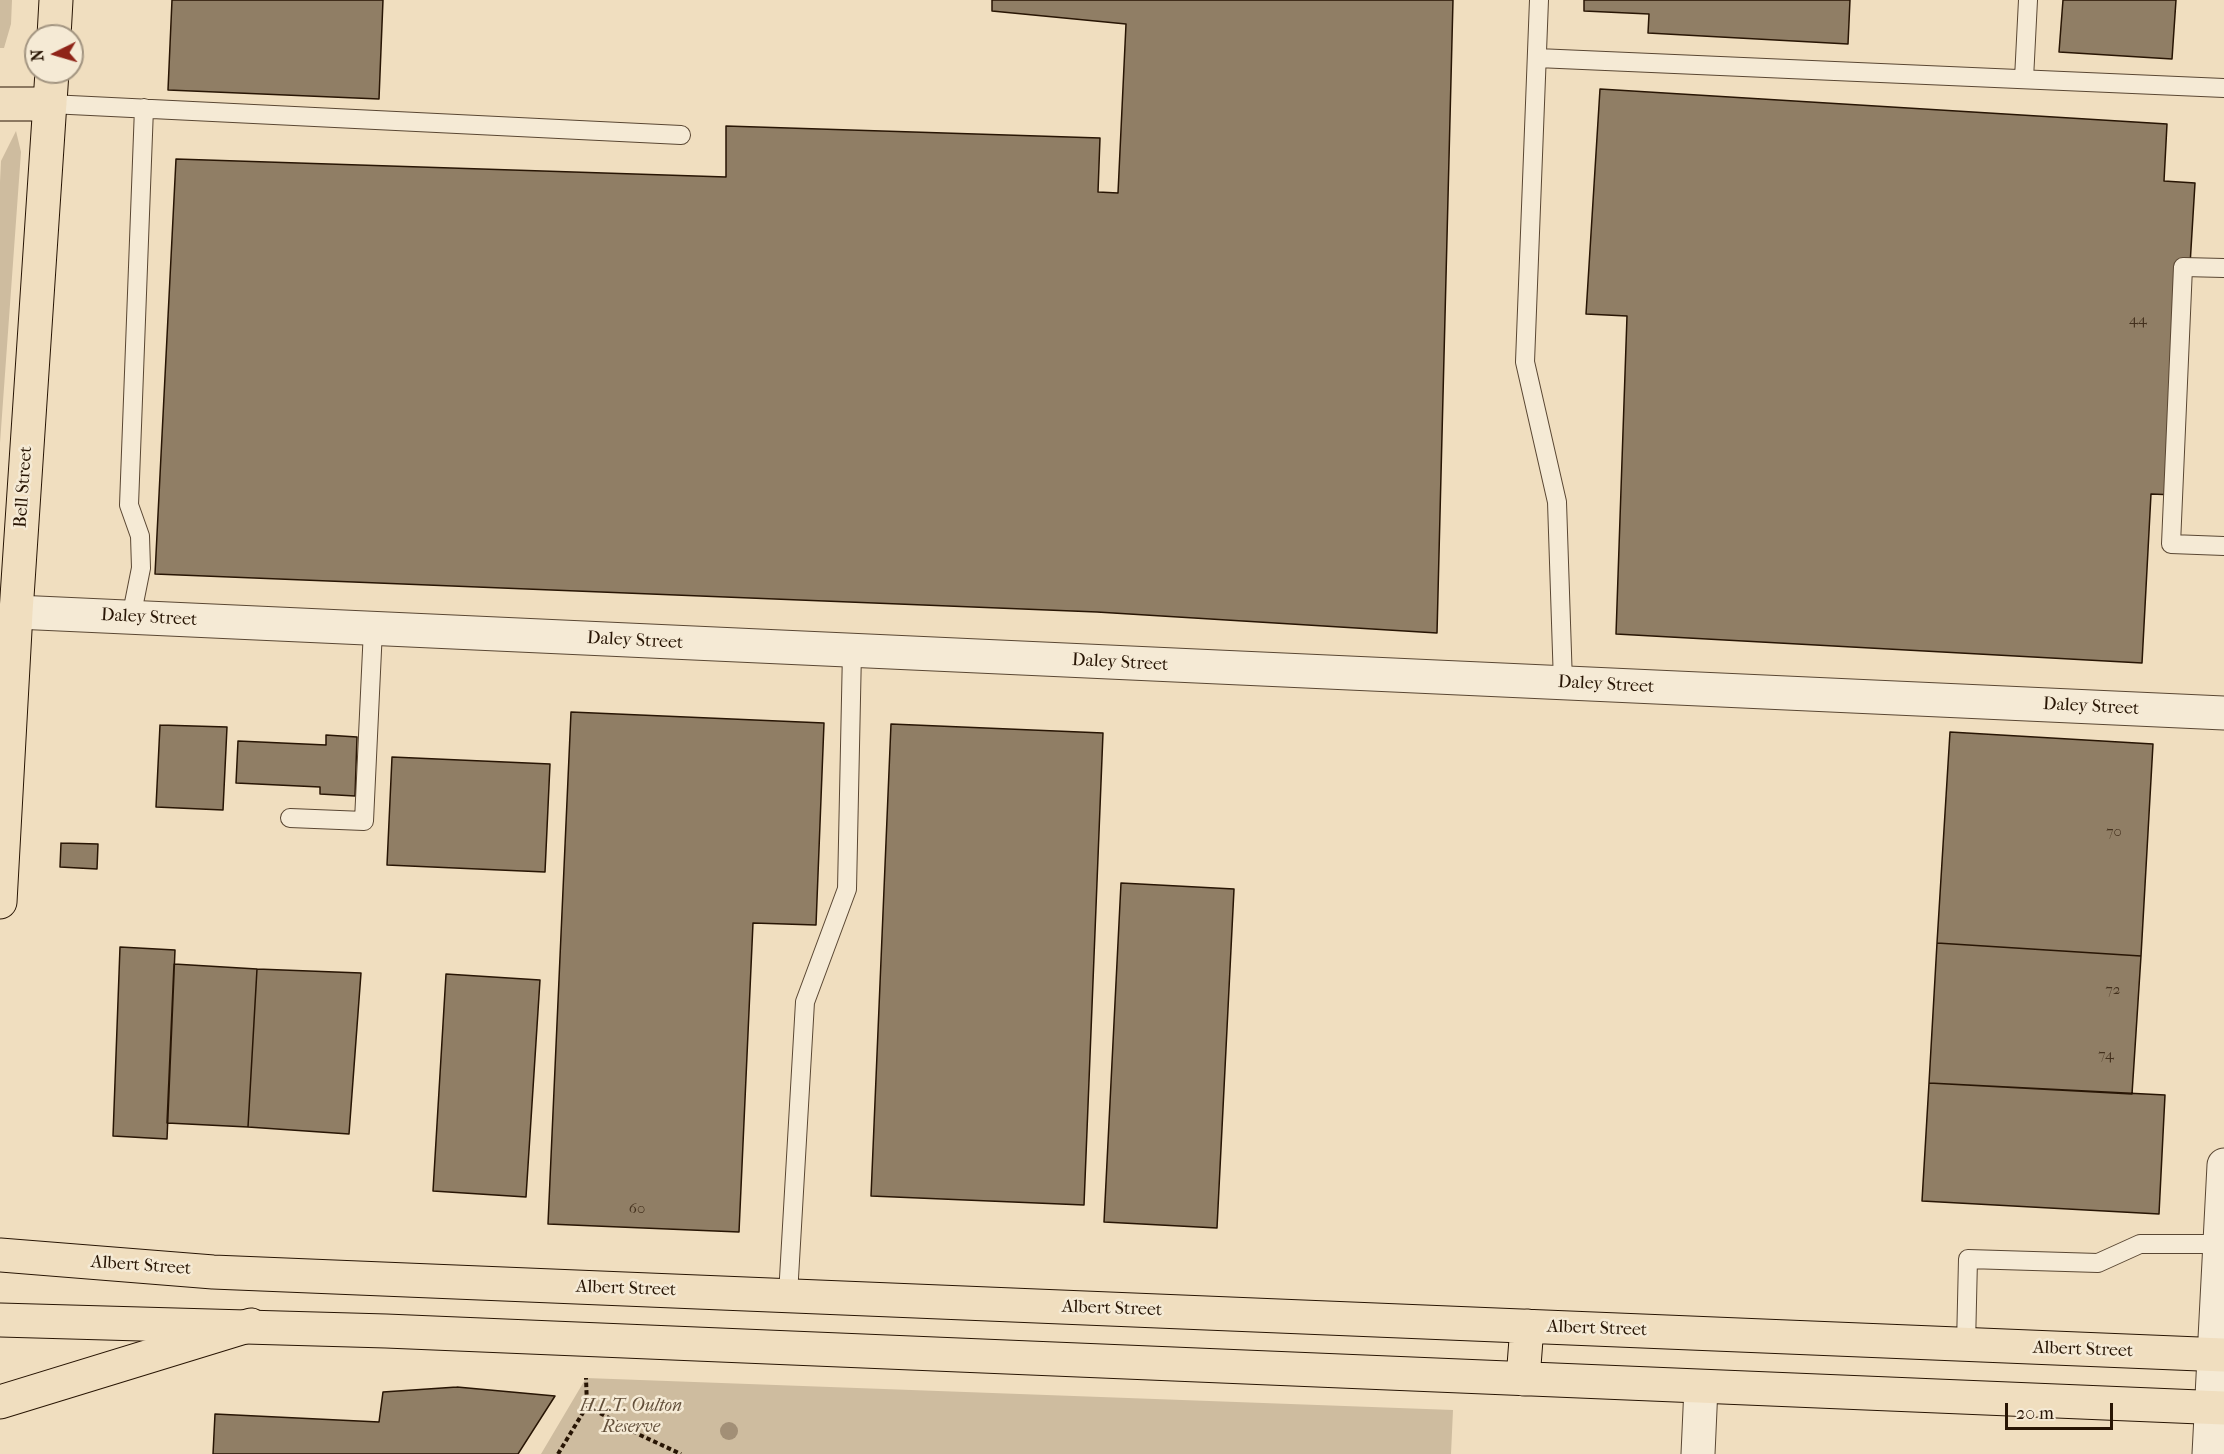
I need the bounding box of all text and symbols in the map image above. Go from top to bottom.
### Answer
north arrow [24,24,84,84]
text: N [28,49,48,62]
house number: 44 [2129,311,2147,329]
street label: Bell Street [10,445,38,529]
street label: Daley Street [100,605,198,631]
street label: Daley Street [586,628,684,654]
street label: Daley Street [1071,650,1169,676]
street label: Daley Street [1557,672,1655,698]
street label: Daley Street [2042,694,2140,720]
house number: 70 [2106,823,2122,841]
house number: 72 [2106,981,2120,999]
house number: 74 [2098,1046,2114,1064]
house number: 60 [629,1200,645,1218]
street label: Albert Street [90,1252,192,1280]
street label: Albert Street [575,1276,677,1302]
street label: Albert Street [1061,1296,1163,1322]
street label: Albert Street [1546,1316,1648,1342]
street label: Albert Street [2032,1337,2134,1363]
scale bar [2008,1391,2116,1429]
park label: H.L.T. Oulton Reserve [580,1396,682,1438]
text: 20 m [2016,1403,2054,1424]

